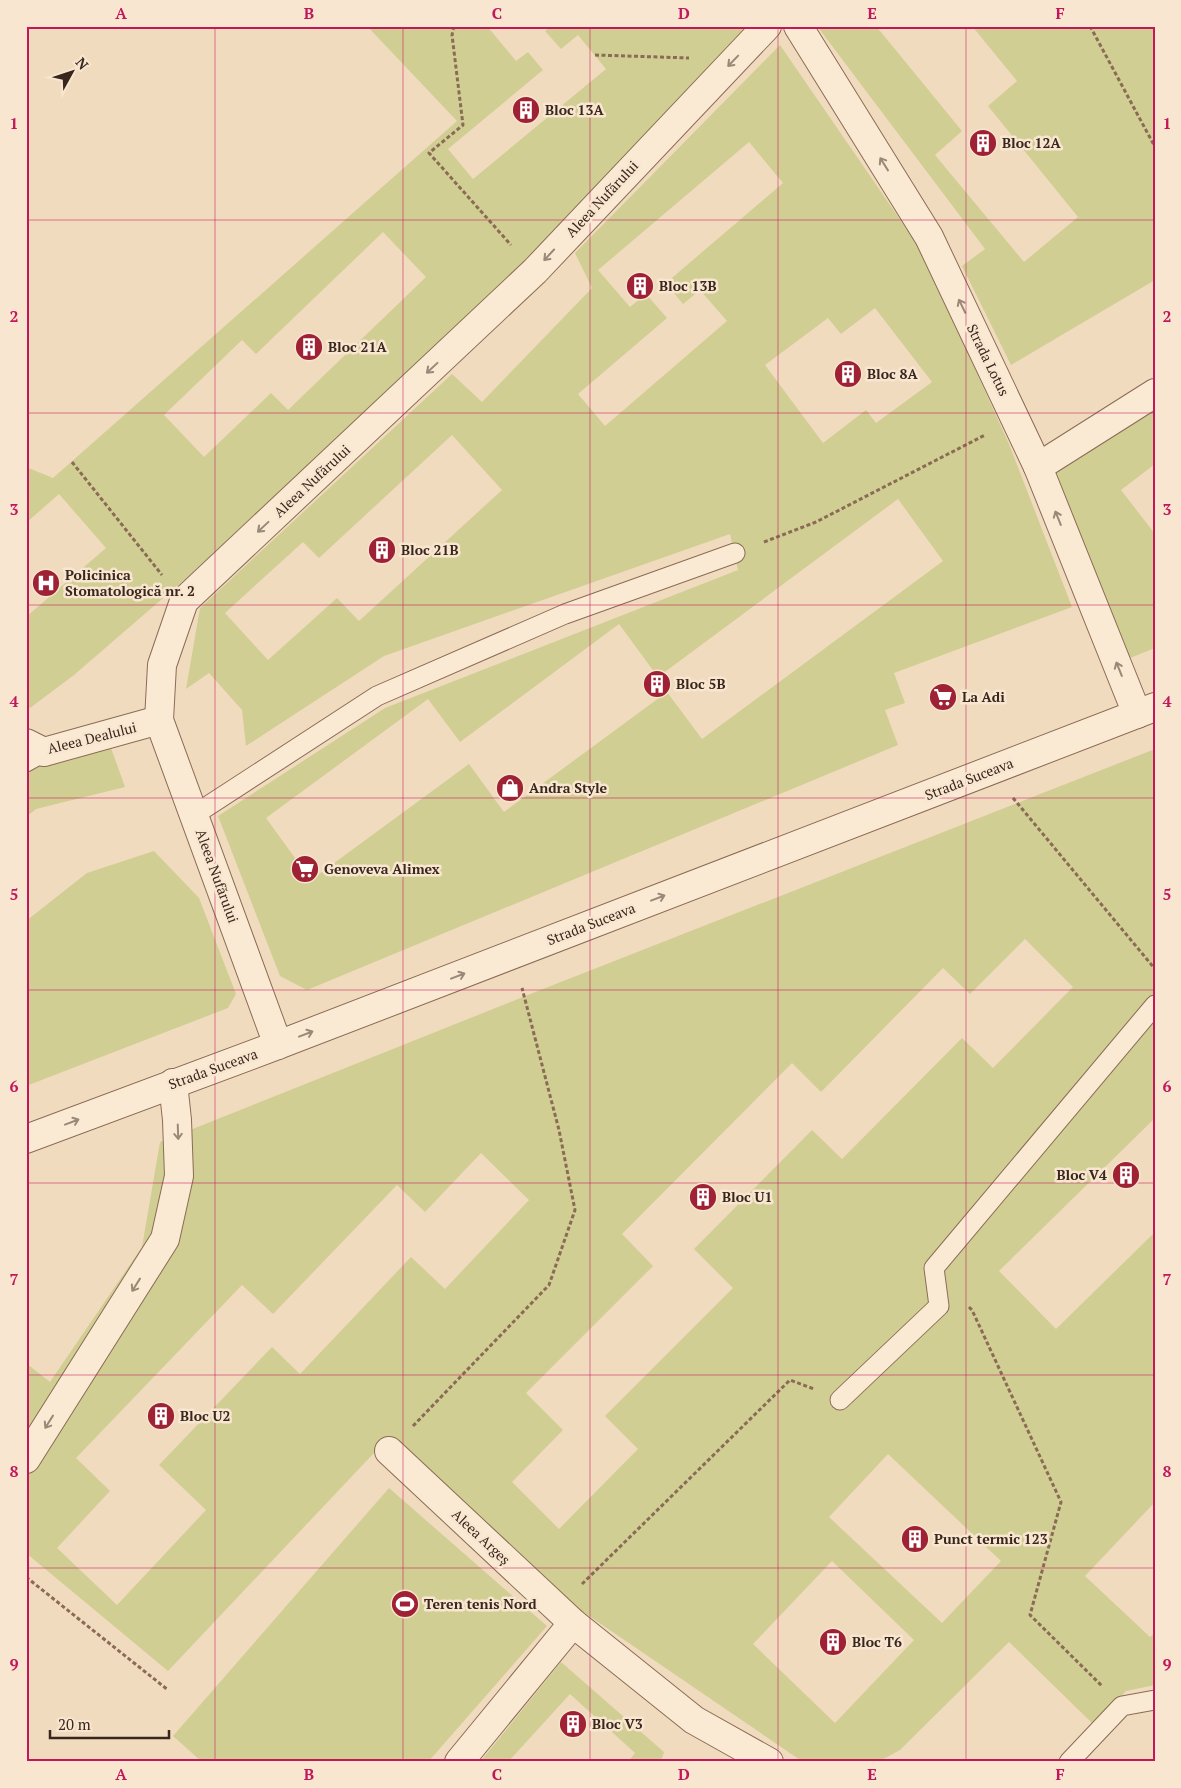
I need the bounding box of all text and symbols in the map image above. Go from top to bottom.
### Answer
text: A [115,2,127,24]
text: B [304,2,314,24]
text: C [492,2,502,24]
text: D [678,2,690,24]
text: E [867,2,877,24]
text: F [1055,2,1065,24]
north arrow [48,48,98,98]
text: N [72,53,93,74]
one-way arrow [727,55,739,67]
building icon: Bloc 13A [511,95,541,125]
place label: Bloc 13A [545,100,604,119]
text: 1 [9,112,19,134]
text: 1 [1162,112,1172,134]
building icon: Bloc 12A [968,128,998,158]
place label: Bloc 12A [1002,133,1061,152]
street label: Aleea Nufărului [561,156,642,241]
one-way arrow [878,158,888,172]
one-way arrow [543,249,555,262]
building icon: Bloc 13B [625,271,655,301]
place label: Bloc 13B [659,276,717,295]
one-way arrow [957,299,967,314]
text: 2 [9,305,19,327]
text: 2 [1162,305,1172,327]
street label: Strada Lotus [963,321,1014,399]
building icon: Bloc 21A [294,332,324,362]
place label: Bloc 21A [328,337,387,356]
building icon: Bloc 8A [833,359,863,389]
one-way arrow [426,362,438,374]
place label: Bloc 8A [867,364,919,383]
street label: Aleea Nufărului [269,440,354,521]
text: 3 [9,498,19,520]
text: 3 [1162,498,1172,520]
one-way arrow [1053,511,1062,526]
one-way arrow [256,521,269,533]
building icon: Bloc 21B [367,535,397,565]
place label: Bloc 21B [401,540,459,559]
place label: Policinica Stomatologică nr. 2 [65,565,195,600]
hospital icon: Policinica Stomatologică nr. 2 [31,568,61,598]
one-way arrow [1114,662,1123,677]
building icon: Bloc 5B [642,669,672,699]
place label: Bloc 5B [676,674,726,693]
supermarket icon: La Adi [928,682,958,712]
place label: La Adi [962,687,1005,706]
text: 4 [9,690,19,712]
text: 4 [1162,690,1172,712]
street label: Aleea Dealului [45,717,138,758]
street label: Strada Suceava [922,753,1016,804]
shop icon: Andra Style [495,773,525,803]
place label: Andra Style [529,778,608,797]
street label: Aleea Nufărului [192,826,243,925]
supermarket icon: Genoveva Alimex [290,854,320,884]
place label: Genoveva Alimex [324,859,440,878]
text: 5 [9,883,19,905]
text: 5 [1162,883,1172,905]
one-way arrow [650,893,665,902]
street label: Strada Suceava [544,898,638,949]
one-way arrow [450,970,465,979]
one-way arrow [298,1029,313,1038]
street label: Strada Suceava [166,1044,260,1093]
text: 6 [9,1075,19,1097]
text: 6 [1162,1075,1172,1097]
one-way arrow [64,1117,79,1126]
one-way arrow [173,1124,182,1140]
building icon: Bloc V4 [1111,1160,1141,1190]
place label: Bloc V4 [1056,1165,1107,1184]
building icon: Bloc U1 [688,1182,718,1212]
place label: Bloc U1 [722,1187,773,1206]
text: 7 [9,1268,19,1290]
text: 7 [1162,1268,1172,1290]
one-way arrow [131,1277,141,1291]
building icon: Bloc U2 [146,1401,176,1431]
place label: Bloc U2 [180,1406,231,1425]
one-way arrow [44,1415,54,1429]
text: 8 [9,1460,19,1482]
text: 8 [1162,1460,1172,1482]
street label: Aleea Argeș [448,1505,515,1569]
building icon: Punct termic 123 [900,1524,930,1554]
place label: Punct termic 123 [934,1529,1048,1548]
sports icon: Teren tenis Nord [390,1589,420,1619]
place label: Teren tenis Nord [424,1594,537,1613]
building icon: Bloc T6 [818,1627,848,1657]
place label: Bloc T6 [852,1632,902,1651]
text: 9 [9,1653,19,1675]
text: 9 [1162,1653,1172,1675]
scale bar [50,1708,169,1740]
building icon: Bloc V3 [558,1709,588,1739]
text: 20 m [58,1714,91,1734]
place label: Bloc V3 [592,1714,643,1733]
text: A [115,1763,127,1785]
text: B [304,1763,314,1785]
text: C [492,1763,502,1785]
text: D [678,1763,690,1785]
text: E [867,1763,877,1785]
text: F [1055,1763,1065,1785]

